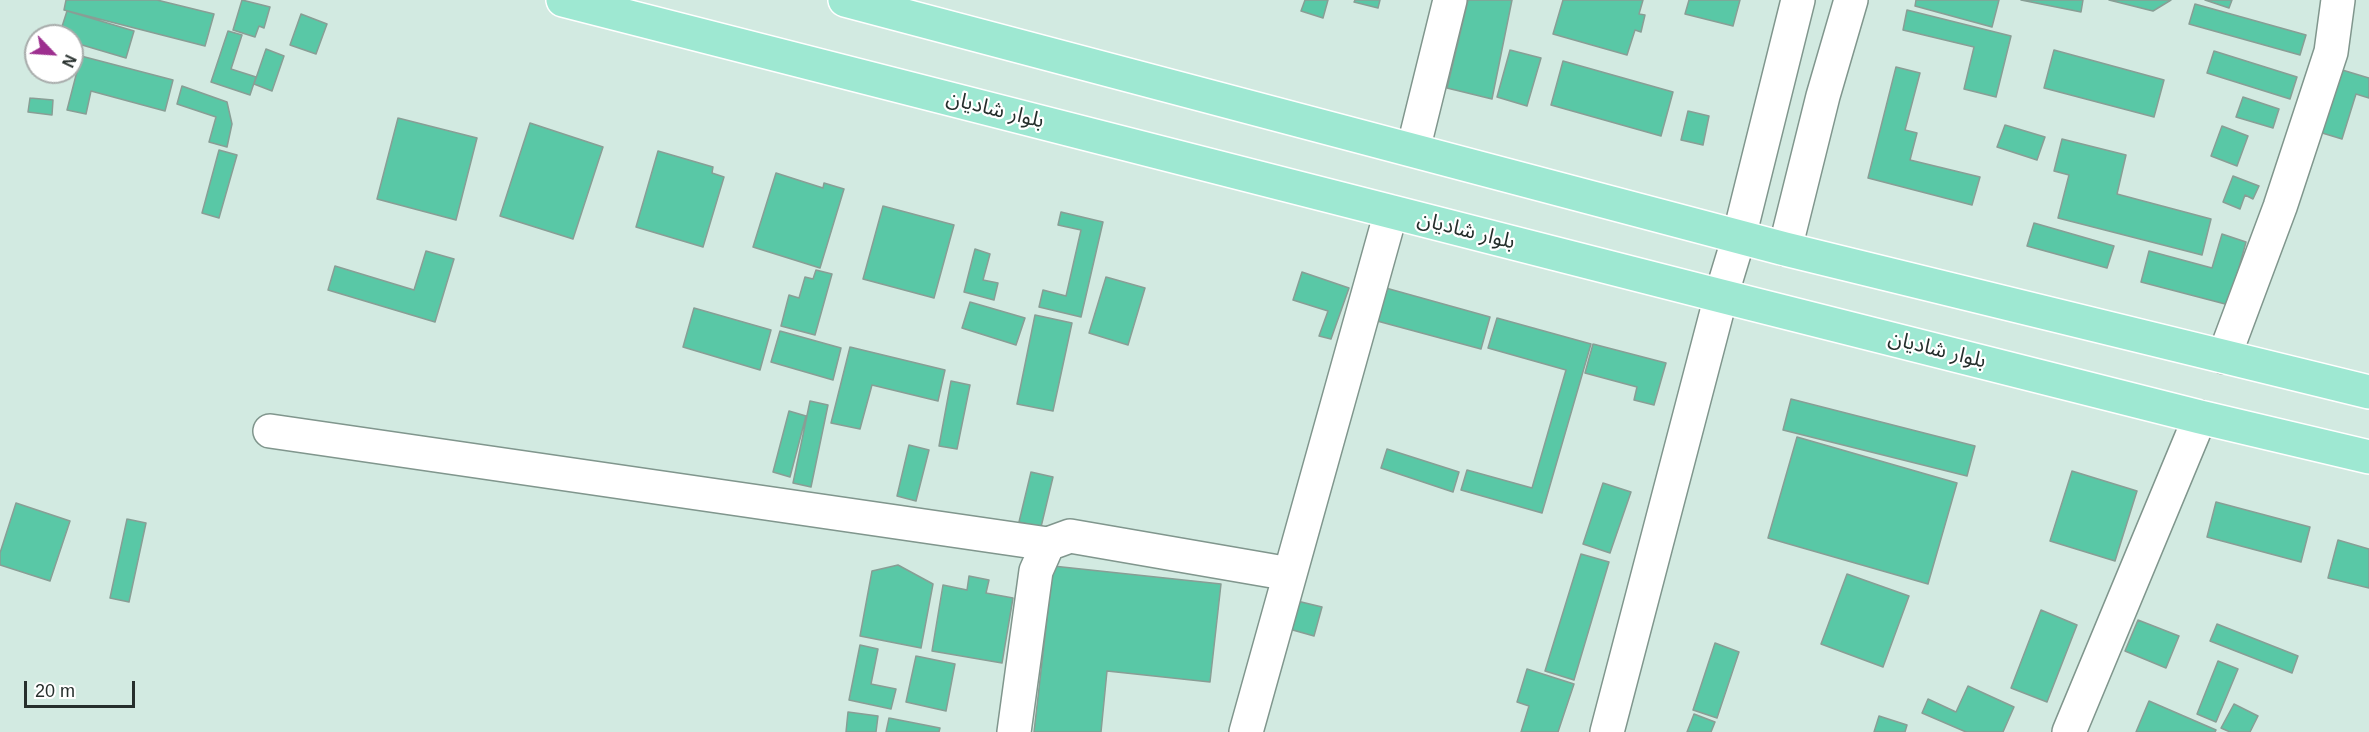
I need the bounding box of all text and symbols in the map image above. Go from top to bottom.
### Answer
north arrow [24,24,84,84]
text: N [59,52,79,70]
street label: بلوار شادیان [944,86,1046,134]
street label: بلوار شادیان [1415,207,1517,255]
street label: بلوار شادیان [1886,326,1988,374]
scale bar [27,669,138,707]
text: 20 m [35,681,75,701]

